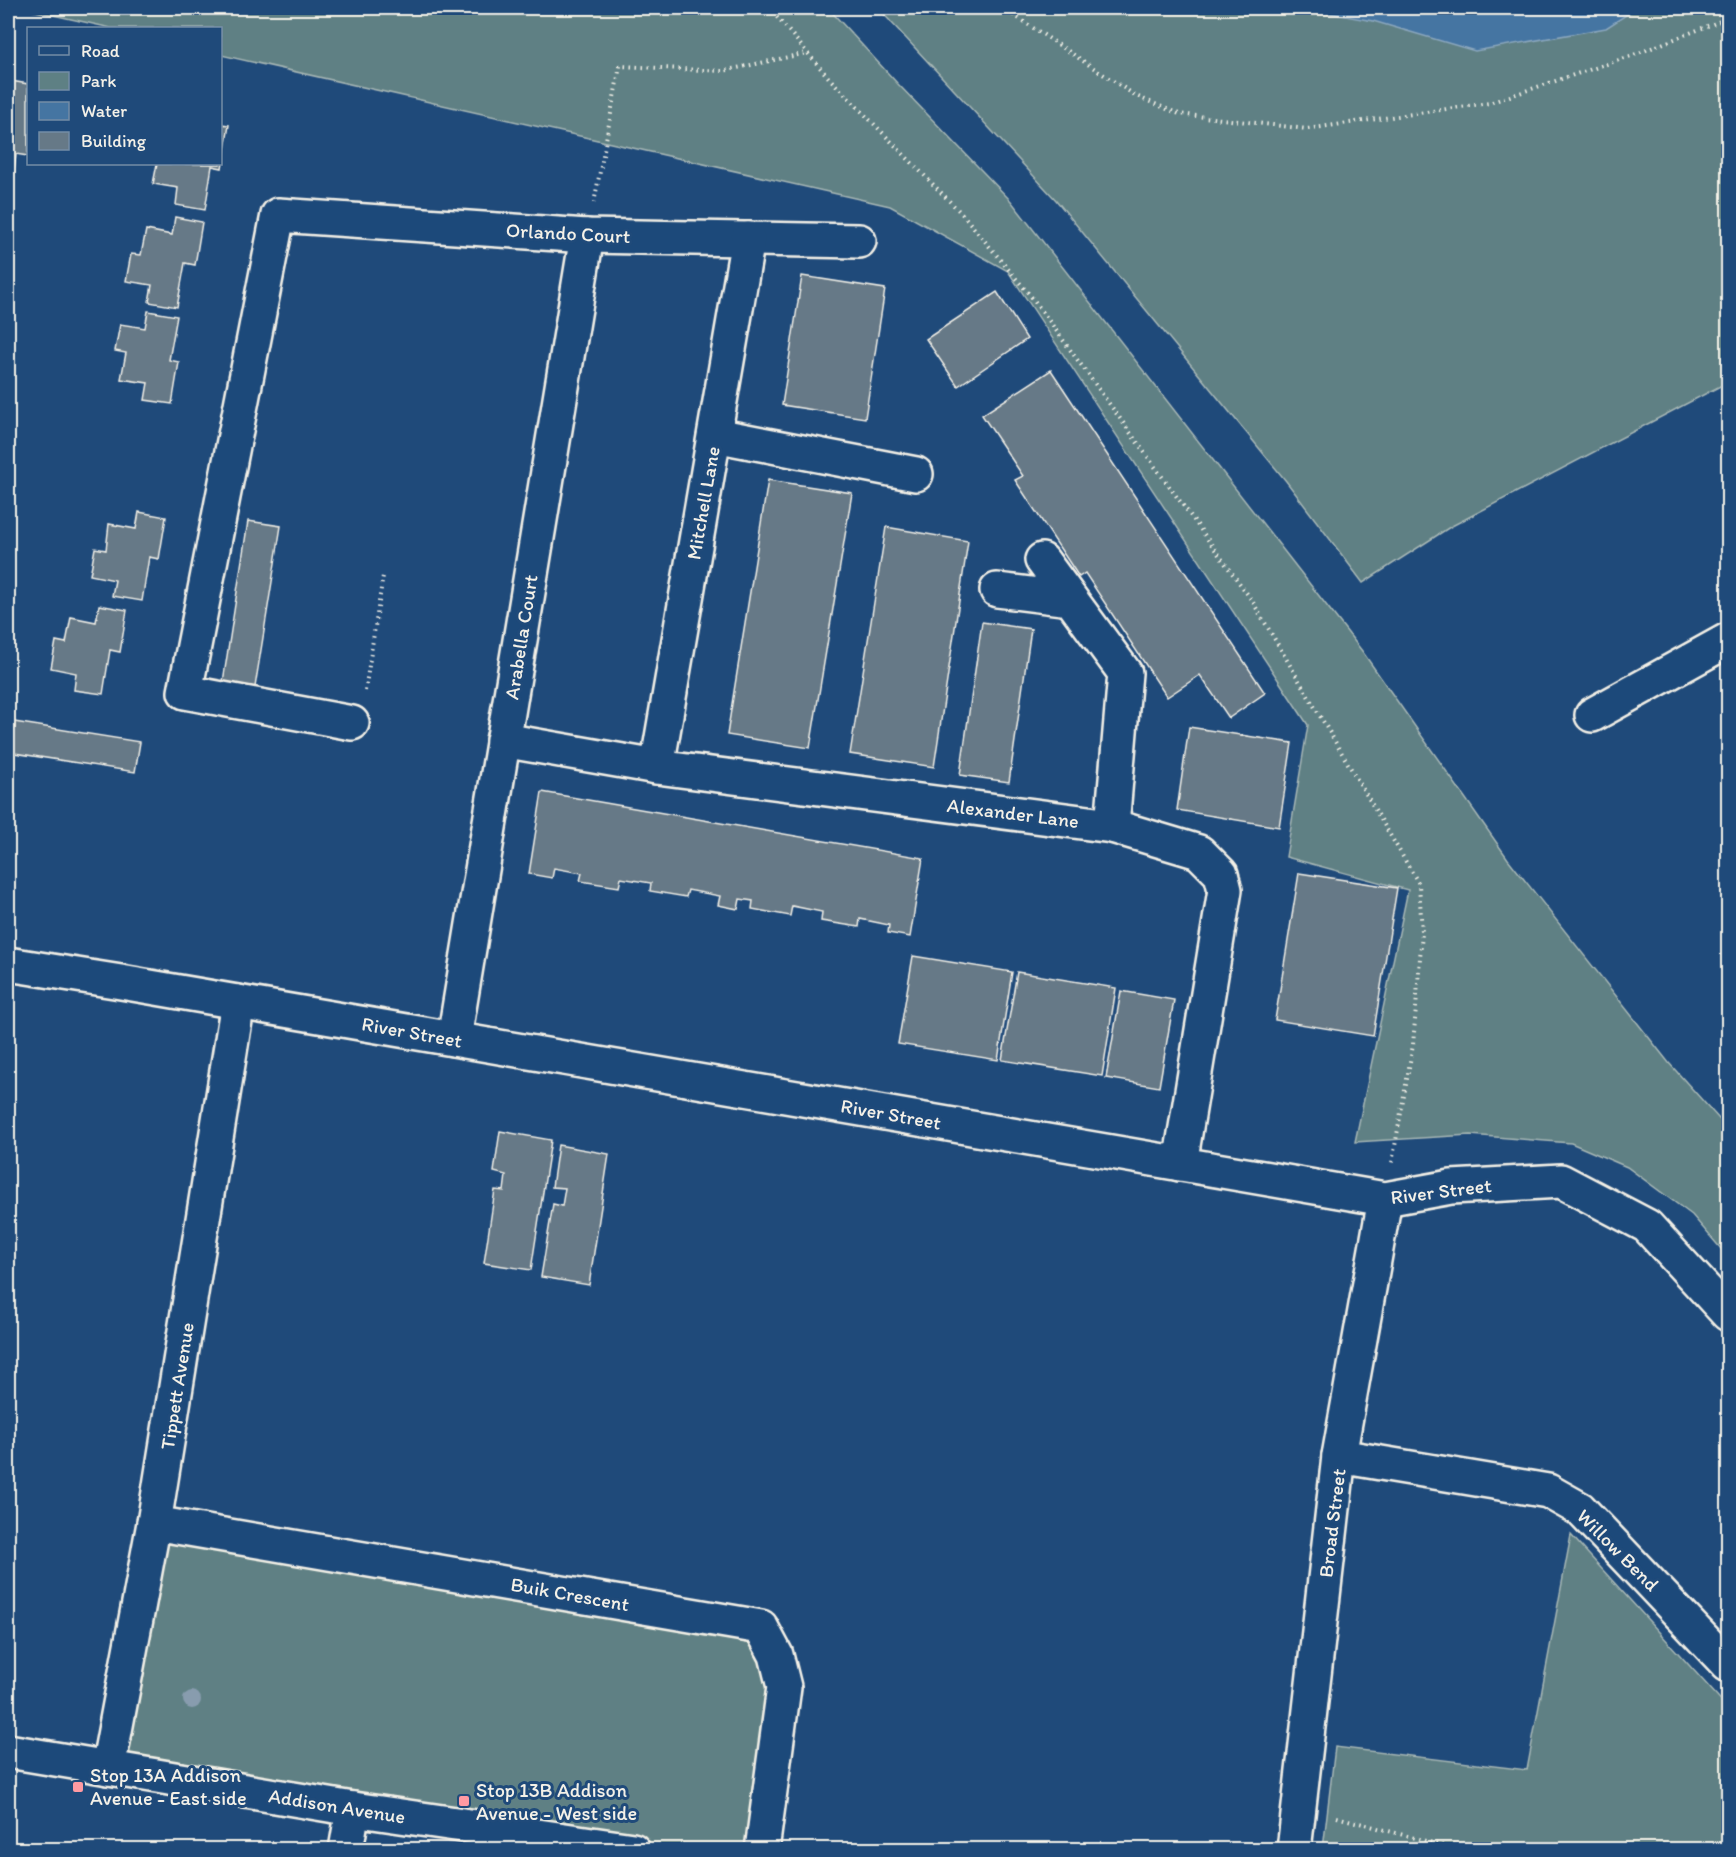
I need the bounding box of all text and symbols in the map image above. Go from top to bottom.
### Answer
legend [27,27,222,165]
text: Road [81,40,120,62]
text: Park [81,70,116,92]
text: Water [81,100,127,122]
text: Building [81,130,147,152]
street label: Orlando Court [505,218,631,248]
street label: Mitchell Lane [681,444,725,562]
street label: Arabella Court [499,573,543,701]
street label: Alexander Lane [946,793,1080,833]
street label: River Street [360,1011,464,1053]
street label: River Street [839,1093,943,1135]
street label: River Street [1389,1173,1493,1209]
street label: Tippett Avenue [155,1321,199,1451]
street label: Broad Street [1313,1467,1351,1579]
street label: Willow Bend [1572,1504,1664,1596]
street label: Buik Crescent [509,1572,631,1616]
place label: Stop 13A Addison Avenue - East side [90,1763,247,1810]
place label: Stop 13B Addison Avenue - West side [476,1778,637,1825]
marker: Stop 13A Addison Avenue - East side [71,1780,85,1794]
street label: Addison Avenue [267,1783,407,1829]
marker: Stop 13B Addison Avenue - West side [457,1794,471,1808]

